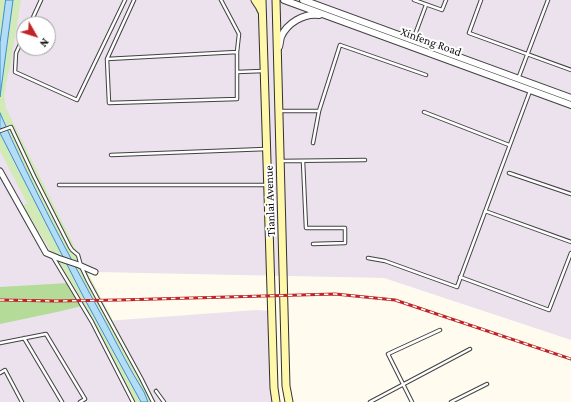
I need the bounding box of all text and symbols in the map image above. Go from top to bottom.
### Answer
north arrow [16,16,56,56]
street label: Xinfeng Road [398,24,464,60]
text: N [38,36,52,50]
street label: Tianlai Avenue [262,165,278,237]

